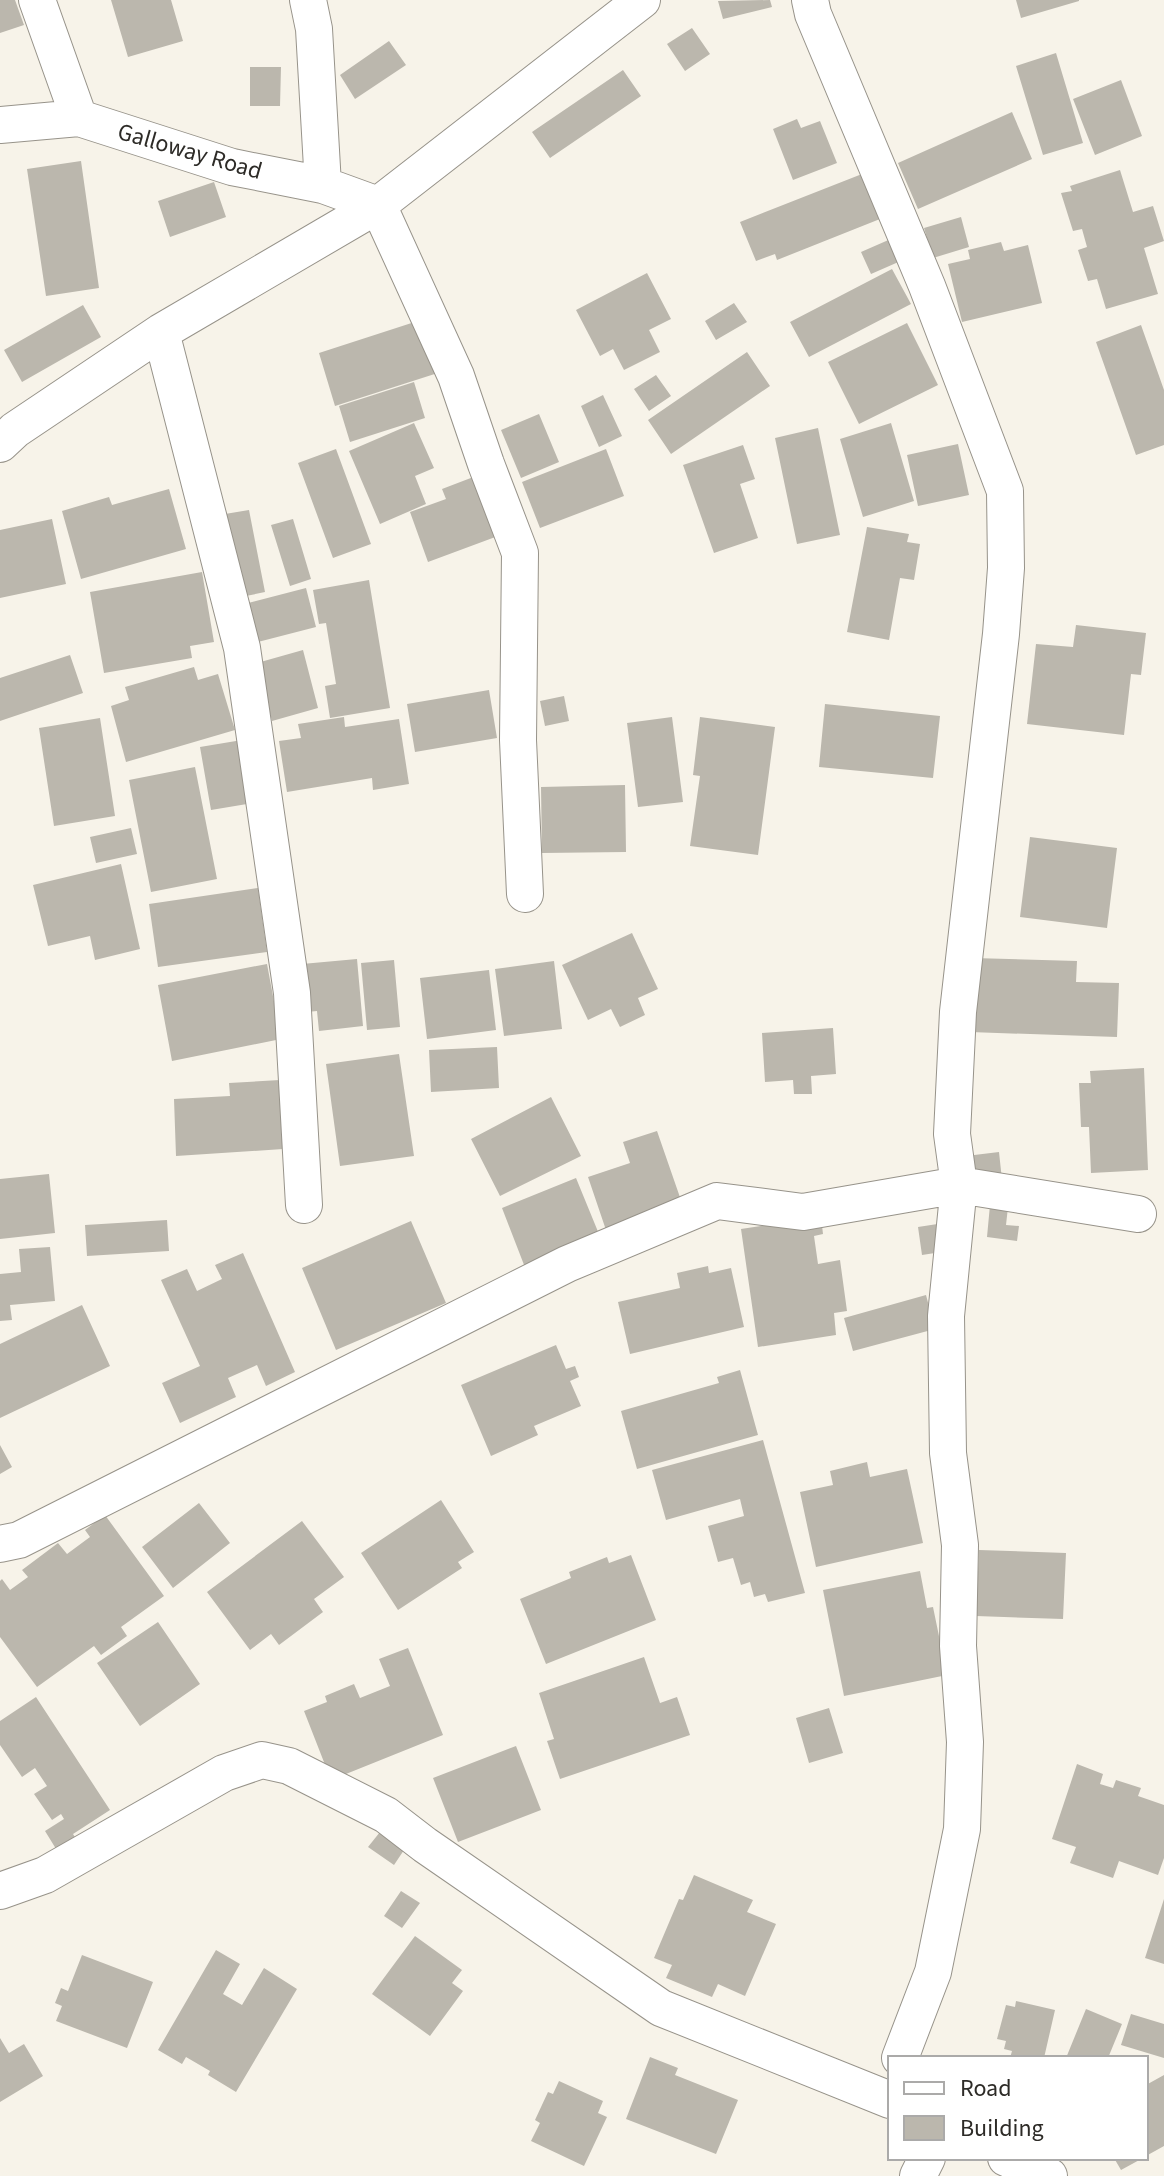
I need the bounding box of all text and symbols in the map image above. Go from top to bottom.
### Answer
street label: Galloway Road [114,114,266,189]
legend [888,2056,1148,2160]
text: Road [960,2071,1012,2106]
text: Building [960,2111,1044,2146]

